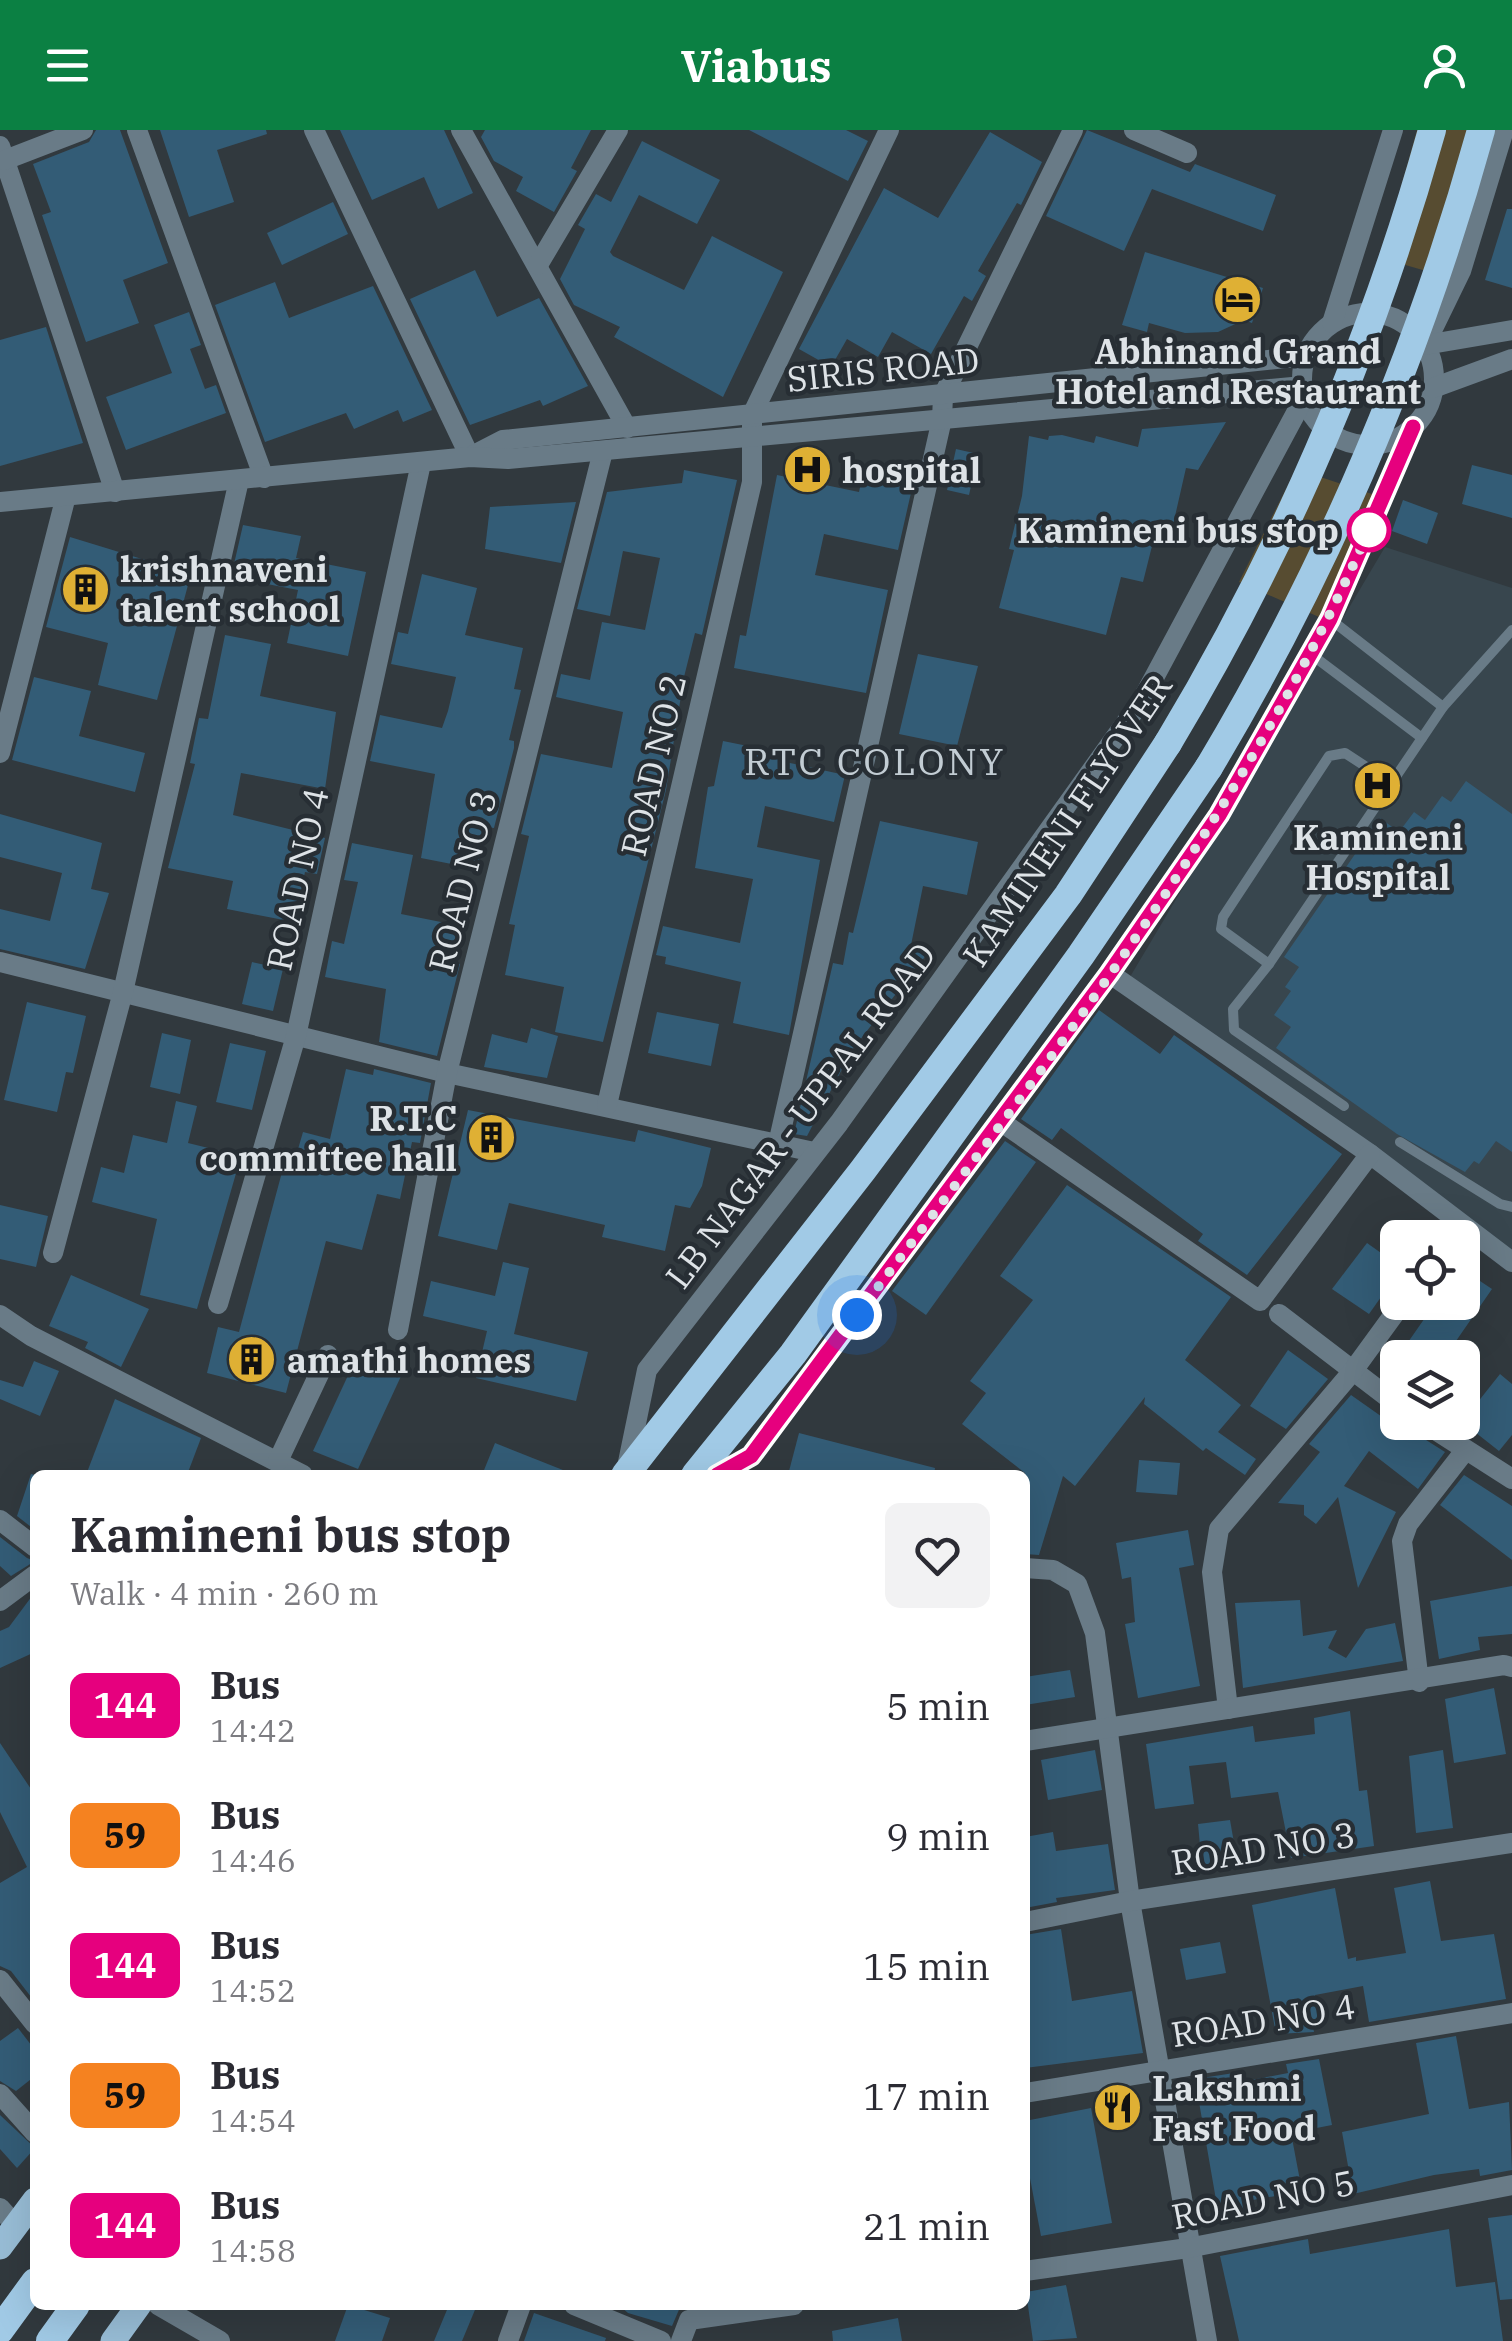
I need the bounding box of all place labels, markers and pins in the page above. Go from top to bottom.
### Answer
hotel icon: Abhinand Grand Hotel and Restaurant [1212,273,1264,325]
place label: Abhinand Grand Hotel and Restaurant [1055,328,1421,414]
hospital icon: hospital [781,444,833,496]
place label: hospital [842,447,981,493]
place label: Kamineni bus stop [1017,507,1339,553]
marker: Kamineni bus stop [1348,509,1390,551]
place label: krishnaveni talent school [120,546,340,632]
building icon: krishnaveni talent school [59,563,111,615]
hospital icon: Kamineni Hospital [1352,759,1404,811]
place label: Kamineni Hospital [1293,814,1463,900]
place label: R.T.C committee hall [199,1095,457,1181]
building icon: R.T.C committee hall [466,1112,518,1164]
building icon: amathi homes [226,1334,278,1386]
place label: amathi homes [287,1337,531,1383]
place label: Lakshmi Fast Food [1152,2065,1316,2151]
restaurant icon: Lakshmi Fast Food [1091,2082,1143,2134]

